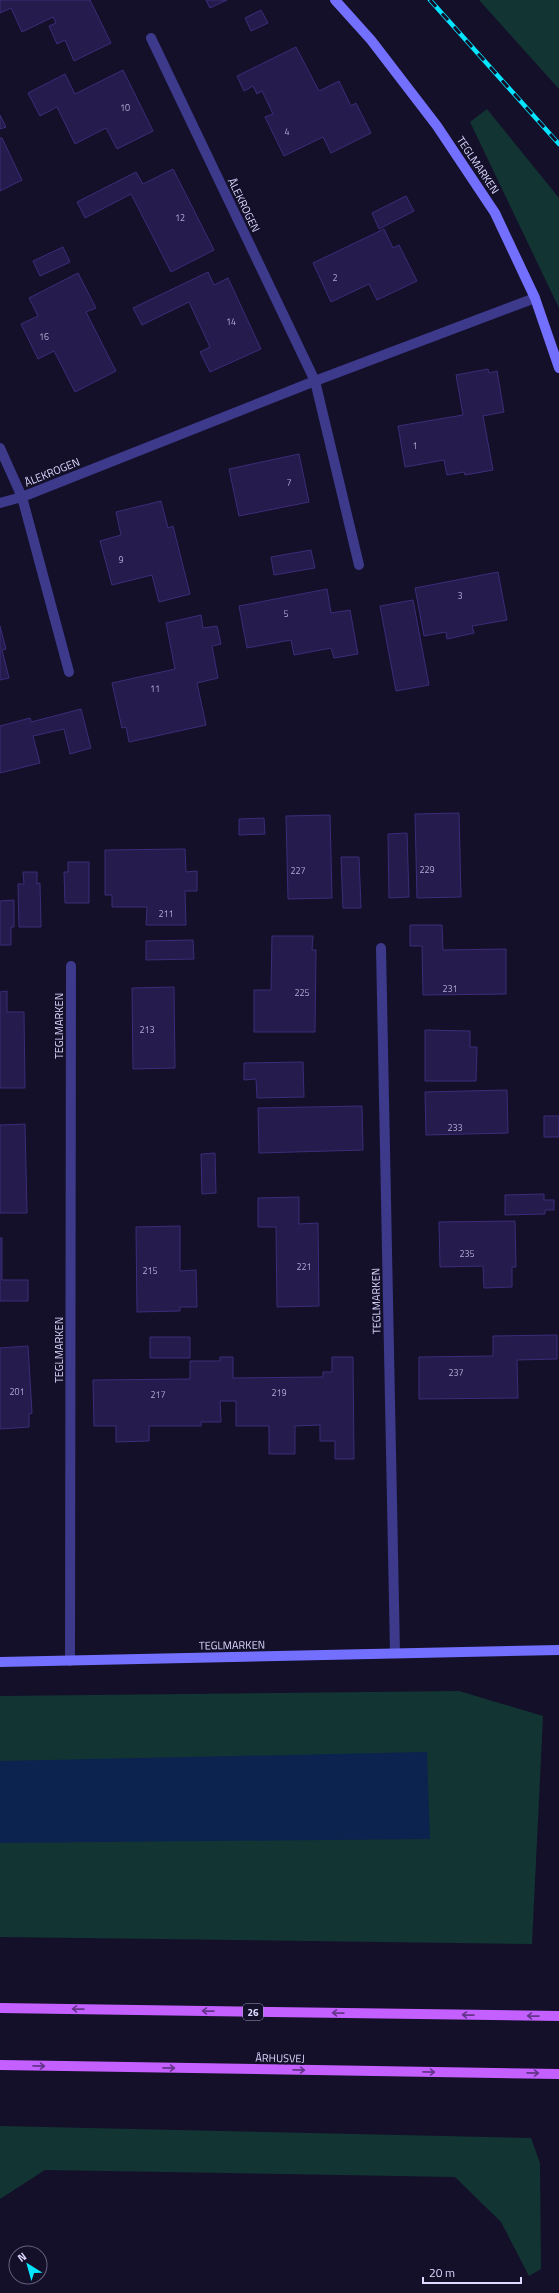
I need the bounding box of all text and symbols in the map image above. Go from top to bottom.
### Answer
house number: 10 [120,101,130,114]
house number: 4 [284,125,290,138]
street label: TEGLMARKEN [453,133,503,197]
street label: ÅLEKROGEN [224,175,264,235]
house number: 12 [175,211,185,224]
house number: 2 [332,271,338,284]
house number: 14 [226,315,236,328]
house number: 16 [39,330,49,343]
house number: 1 [412,439,418,452]
street label: ÅLEKROGEN [22,454,82,490]
house number: 7 [286,476,292,489]
house number: 9 [118,553,124,566]
house number: 3 [457,589,463,602]
house number: 5 [283,607,289,620]
house number: 11 [150,682,160,695]
house number: 229 [419,863,435,876]
house number: 227 [290,864,306,877]
house number: 211 [158,907,174,920]
house number: 231 [442,982,458,995]
house number: 225 [294,986,310,999]
street label: TEGLMARKEN [51,993,67,1059]
house number: 213 [139,1023,155,1036]
house number: 233 [447,1121,463,1134]
house number: 235 [459,1247,475,1260]
house number: 221 [296,1260,312,1273]
house number: 215 [142,1264,158,1277]
street label: TEGLMARKEN [367,1268,385,1334]
street label: TEGLMARKEN [51,1317,67,1383]
house number: 237 [448,1366,464,1379]
house number: 201 [9,1385,25,1398]
house number: 219 [271,1386,287,1399]
house number: 217 [150,1388,166,1401]
street label: TEGLMARKEN [199,1636,265,1654]
road number: 26 [243,2004,263,2020]
one-way arrow [72,2005,85,2013]
one-way arrow [202,2007,215,2015]
one-way arrow [332,2009,345,2017]
one-way arrow [462,2011,475,2019]
one-way arrow [527,2012,540,2020]
street label: ÅRHUSVEJ [255,2050,305,2066]
one-way arrow [32,2062,45,2070]
one-way arrow [162,2064,175,2072]
one-way arrow [292,2066,305,2074]
one-way arrow [422,2068,435,2076]
one-way arrow [526,2070,539,2077]
north arrow [8,2245,48,2285]
text: N [14,2248,30,2266]
scale bar [423,2259,521,2285]
text: 20 m [429,2263,455,2282]

